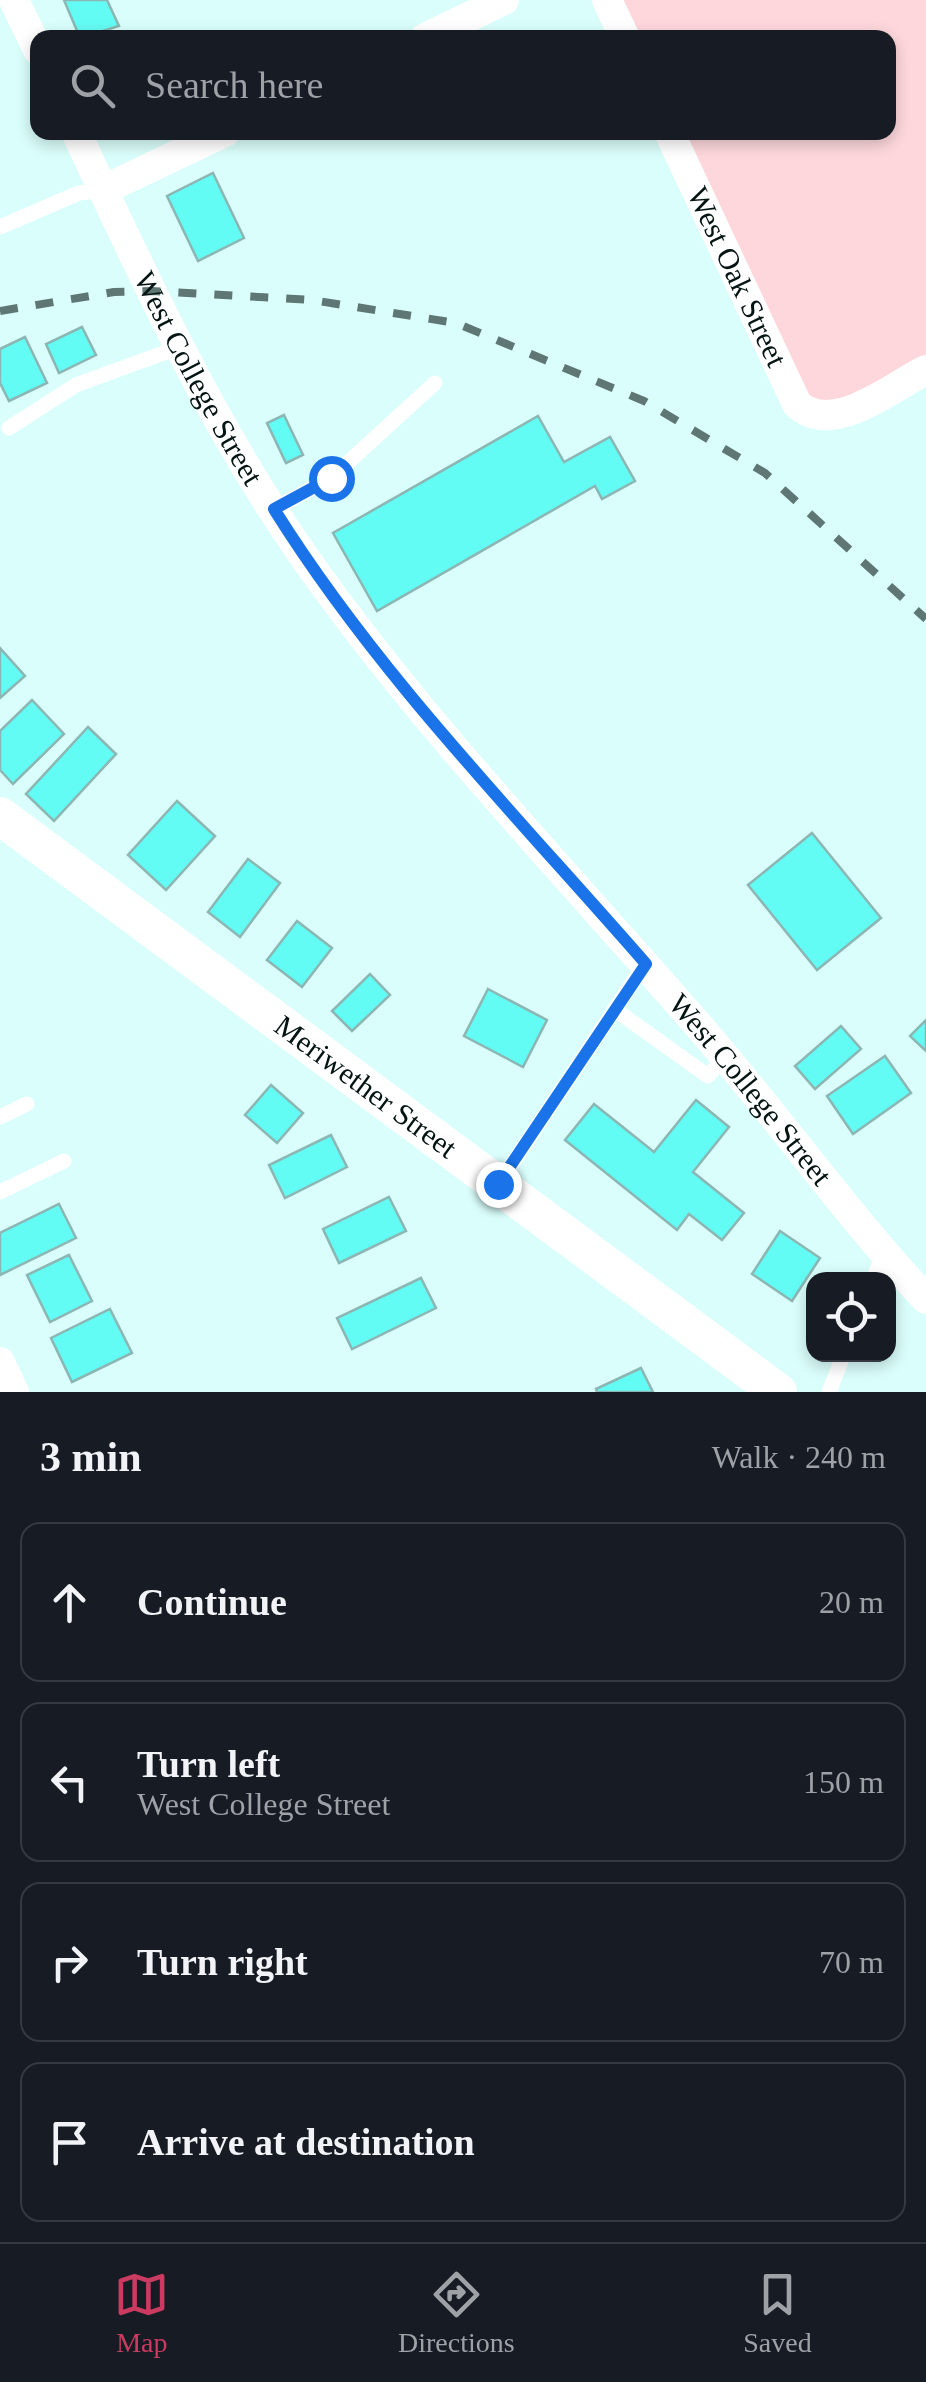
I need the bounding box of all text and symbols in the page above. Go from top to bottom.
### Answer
search box [30,30,896,140]
icon: search [65,58,120,113]
text: Search here [145,64,323,106]
street label: West Oak Street [681,182,794,372]
street label: West College Street [128,266,270,491]
route start [309,456,355,502]
street label: West College Street [662,987,839,1192]
street label: Meriwether Street [269,1008,464,1165]
route end [476,1162,522,1208]
map controls [806,1272,896,1362]
button: locate [806,1272,896,1362]
text: 3 min [40,1434,142,1480]
text: Walk · 240 m [712,1439,886,1475]
icon: ahead [42,1575,97,1630]
text: Continue [137,1581,287,1623]
text: 20 m [819,1584,884,1620]
text: Turn left [137,1743,280,1785]
icon: left [42,1755,97,1810]
text: 150 m [803,1764,884,1800]
text: West College Street [137,1786,390,1822]
icon: right [42,1935,97,1990]
text: Turn right [137,1941,308,1983]
text: 70 m [819,1944,884,1980]
icon: arrive [42,2115,97,2170]
text: Arrive at destination [137,2121,475,2163]
tab: Map [114,2267,169,2359]
tab: Directions [398,2267,515,2359]
tab: Saved [743,2267,812,2359]

